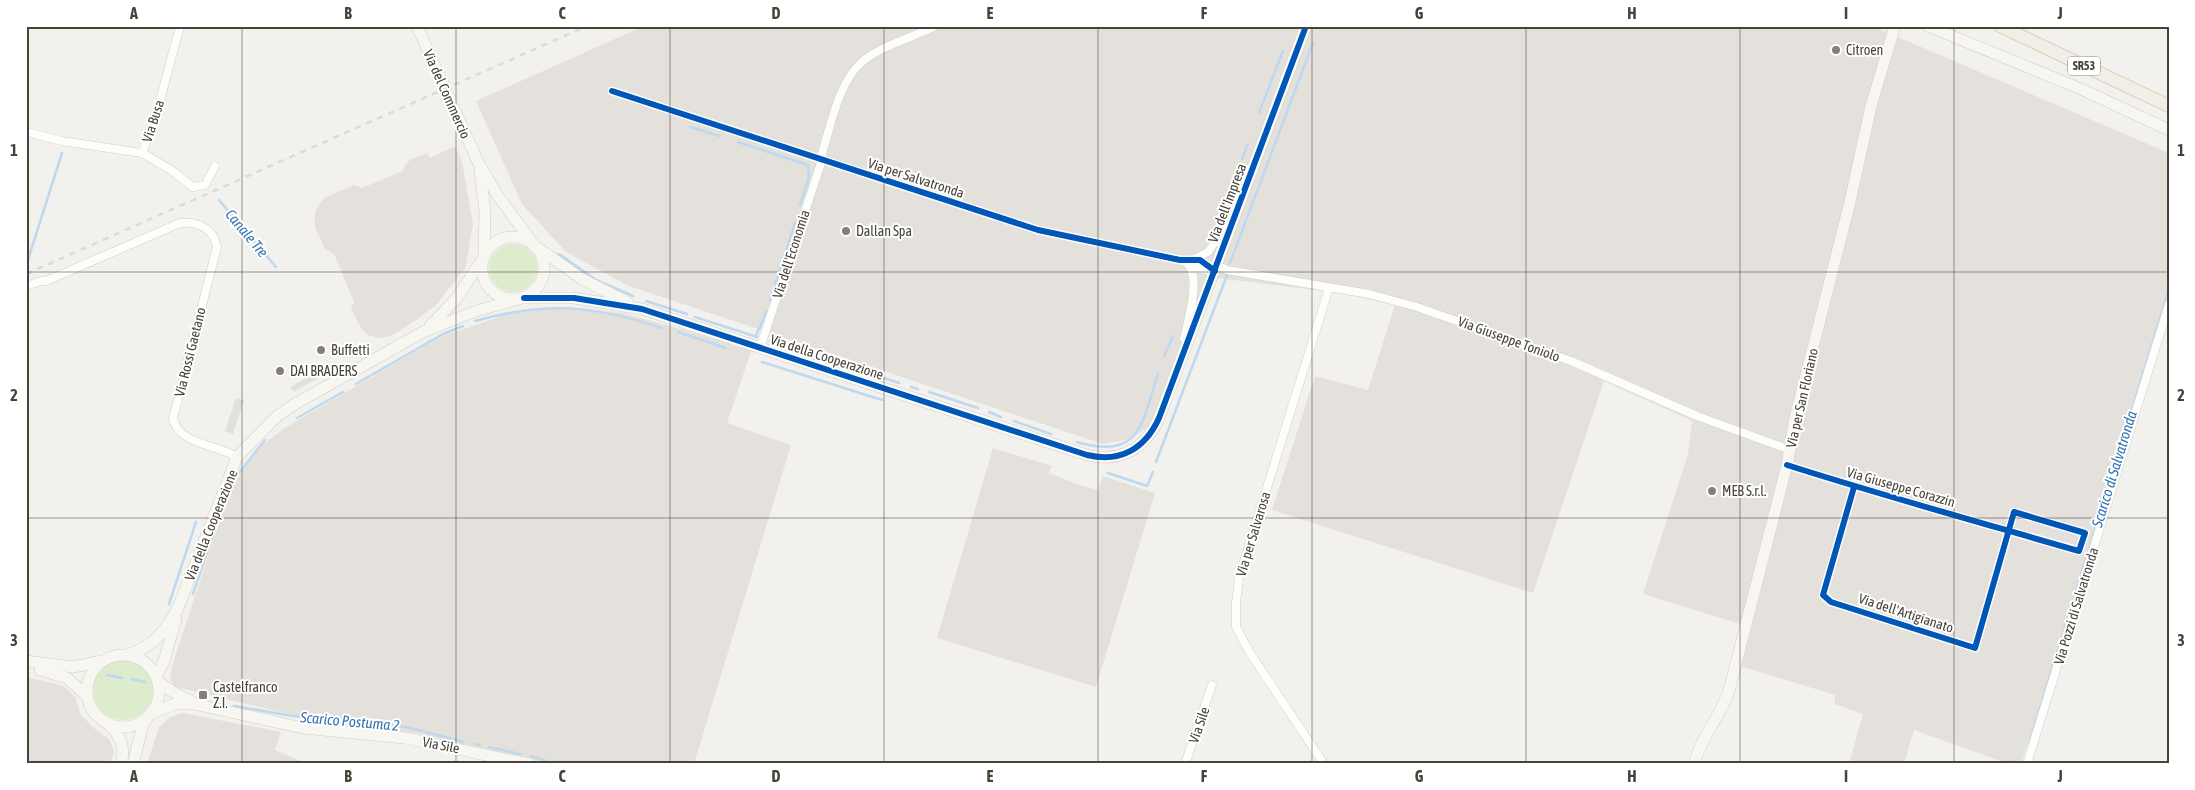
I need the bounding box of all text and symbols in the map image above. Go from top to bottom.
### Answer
text: A [129,4,138,22]
text: B [344,4,352,22]
text: C [558,4,566,22]
text: D [772,4,781,22]
text: E [987,4,994,22]
text: F [1201,4,1208,22]
text: G [1415,4,1424,22]
text: H [1627,4,1637,22]
text: I [1844,4,1848,22]
text: J [2056,4,2063,22]
place label: Citroen [1846,42,1883,58]
marker: Citroen [1830,44,1842,56]
street label: Via del Commercio [420,47,474,141]
road number: SR53 [2068,56,2100,76]
street label: Via Busa [139,98,167,144]
text: 1 [10,141,18,159]
text: 1 [2177,141,2185,159]
street label: Via per Salvatronda [866,155,966,201]
street label: Via dell'Impresa [1205,161,1249,245]
water label: Canale Tre [222,206,272,260]
street label: Via dell'Economia [769,208,813,300]
place label: Dallan Spa [856,223,912,239]
marker: Dallan Spa [840,225,852,237]
street label: Via Rossi Gaetano [171,306,209,398]
street label: Via Giuseppe Toniolo [1456,313,1562,365]
street label: Via della Cooperazione [768,331,886,383]
place label: Buffetti [331,342,370,358]
marker: Buffetti [315,344,327,356]
street label: Via per San Floriano [1783,347,1821,449]
place label: DAI BRADERS [290,363,357,379]
marker: DAI BRADERS [274,365,286,377]
text: 2 [10,386,18,404]
text: 2 [2177,386,2185,404]
water label: Scarico di Salvatronda [2088,409,2140,530]
street label: Via Giuseppe Corazzin [1845,464,1957,510]
street label: Via della Cooperazione [181,467,241,583]
place label: MEB S.r.l. [1722,483,1767,499]
marker: MEB S.r.l. [1706,485,1718,497]
street label: Via per Salvarosa [1233,490,1273,578]
street label: Via Pozzi di Salvatronda [2051,546,2101,666]
street label: Via dell'Artigianato [1857,590,1955,636]
text: 3 [10,631,18,649]
text: 3 [2177,631,2185,649]
place label: Castelfranco Z.I. [213,679,277,711]
marker: Castelfranco Z.I. [197,689,209,701]
street label: Via Sile [1185,705,1213,745]
water label: Scarico Postuma 2 [299,708,400,734]
street label: Via Sile [421,734,461,756]
text: A [129,767,138,785]
text: B [344,767,352,785]
text: C [558,767,566,785]
text: D [772,767,781,785]
text: E [987,767,994,785]
text: F [1201,767,1208,785]
text: G [1415,767,1424,785]
text: H [1627,767,1637,785]
text: I [1844,767,1848,785]
text: J [2056,767,2063,785]

